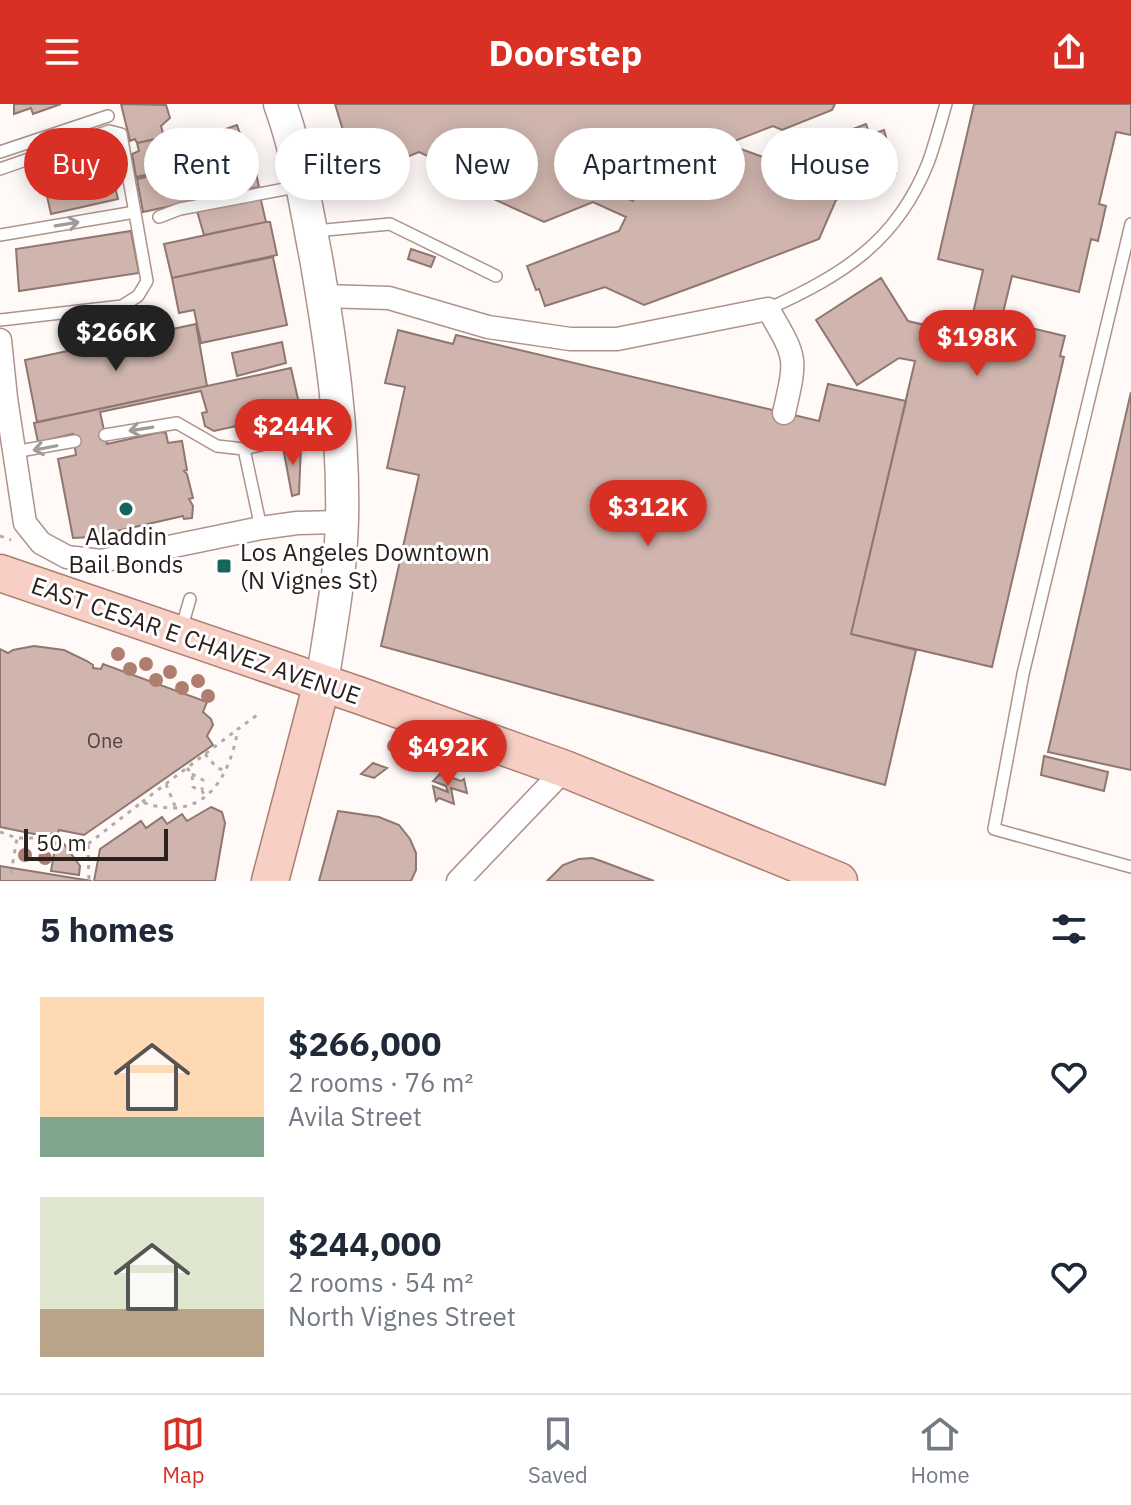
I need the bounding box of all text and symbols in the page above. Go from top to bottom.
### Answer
text: Doorstep [489,29,642,76]
icon: menu [40,30,84,74]
icon: share [1047,30,1091,74]
chip: Buy [24,128,128,200]
chip: Rent [144,128,259,200]
chip: Filters [275,128,410,200]
chip: New [426,128,538,200]
chip: Apartment [554,128,745,200]
chip: House [761,128,898,200]
one-way arrow [54,215,80,230]
pin: $266K [60,305,172,373]
pin: $198K [921,310,1033,378]
text: $266K [76,314,156,348]
text: $198K [937,319,1017,353]
pin: $244K [237,399,349,467]
text: $244K [253,408,333,442]
one-way arrow [129,422,154,437]
one-way arrow [33,441,58,456]
pin: $312K [592,480,704,548]
text: $312K [608,489,688,523]
marker: Aladdin Bail Bonds [117,500,135,518]
place label: Aladdin Bail Bonds [68,520,184,580]
place label: Los Angeles Downtown (N Vignes St) [240,536,490,596]
marker: Los Angeles Downtown (N Vignes St) [215,557,233,575]
street label: EAST CESAR E CHAVEZ AVENUE [27,569,365,711]
pin: $492K [392,720,504,788]
house number: One [87,727,123,754]
text: $492K [408,729,488,763]
scale bar [24,825,168,861]
text: 50 m [36,828,87,857]
text: 5 homes [40,907,175,951]
icon: filters [1047,907,1091,951]
text: $266,000 [288,1021,441,1065]
icon: home [104,1029,200,1125]
icon: heart [1047,1055,1091,1099]
text: 2 rooms · 76 m² [288,1065,473,1099]
text: Avila Street [288,1099,422,1133]
text: $244,000 [288,1221,441,1265]
icon: home [104,1229,200,1325]
icon: heart [1047,1255,1091,1299]
text: 2 rooms · 54 m² [288,1265,473,1299]
text: North Vignes Street [288,1299,516,1333]
tab: Map [161,1412,205,1489]
tab: Saved [528,1412,588,1489]
tab: Home [910,1412,970,1489]

